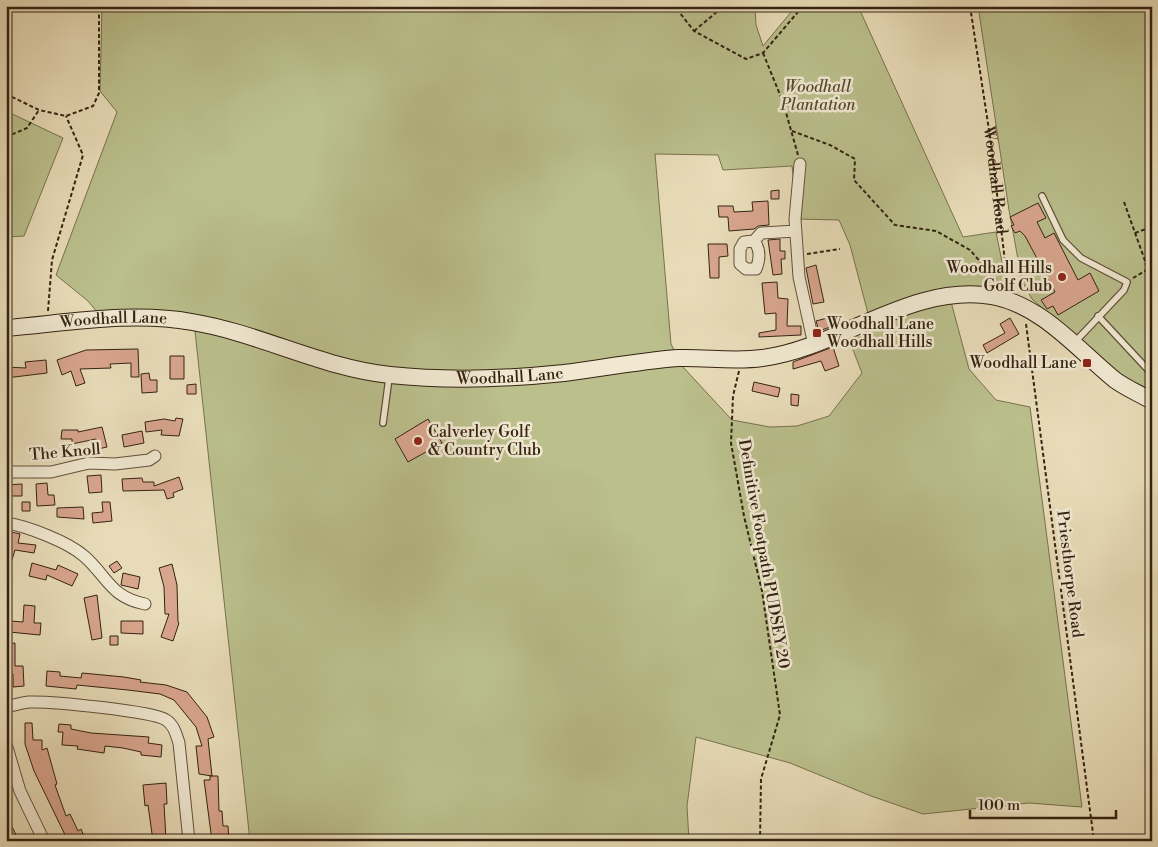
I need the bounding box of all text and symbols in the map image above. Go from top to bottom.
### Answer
park label: Woodhall Plantation [780,77,856,115]
street label: Woodhall Road [978,124,1012,235]
place label: Woodhall Hills Golf Club [946,258,1052,296]
marker: Woodhall Hills Golf Club [1056,271,1068,283]
street label: Woodhall Lane [58,307,168,333]
place label: Woodhall Lane Woodhall Hills [826,314,934,352]
marker: Woodhall Lane Woodhall Hills [811,327,823,339]
place label: Woodhall Lane [969,353,1077,373]
marker: Woodhall Lane [1081,357,1093,369]
street label: Woodhall Lane [455,363,564,389]
place label: Calverley Golf & Country Club [428,422,541,460]
marker: Calverley Golf & Country Club [412,435,424,447]
street label: Definitive Footpath PUDSEY 20 [734,438,794,670]
street label: The Knoll [28,439,102,465]
street label: Priesthorpe Road [1052,509,1088,639]
scale bar [970,787,1117,819]
text: 100 m [978,796,1020,815]

